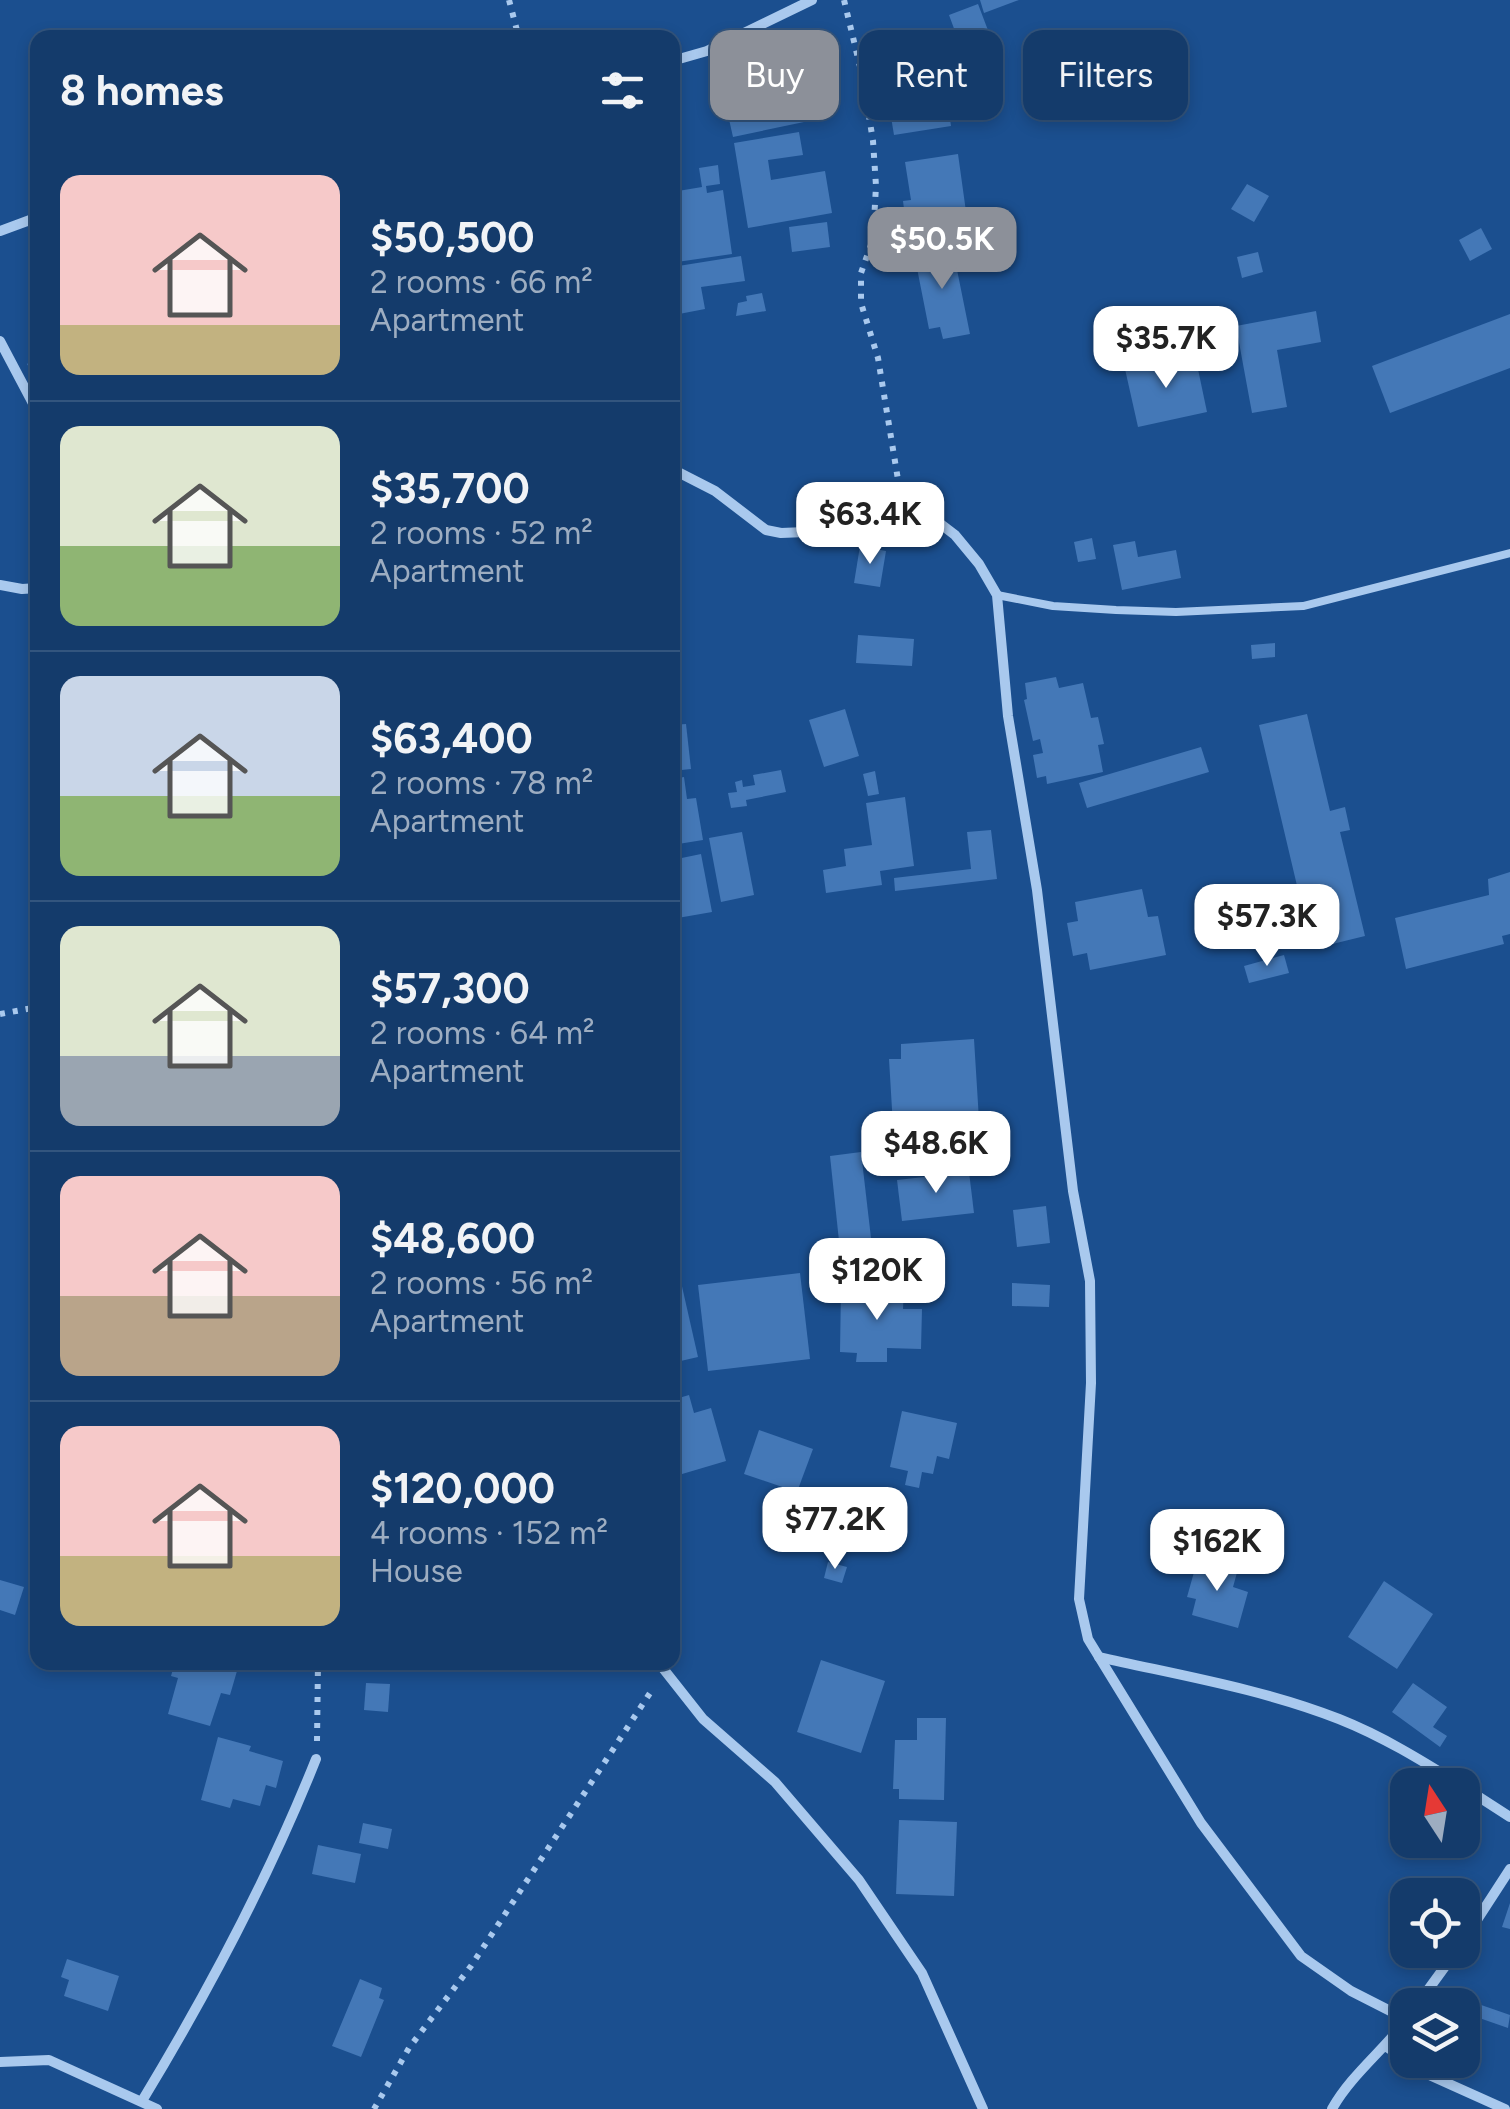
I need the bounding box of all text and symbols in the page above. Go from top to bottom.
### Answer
chip: Buy [710,30,839,120]
chip: Rent [859,30,1003,120]
chip: Filters [1023,30,1188,120]
icon: filters [595,63,650,118]
text: 8 homes [60,65,224,116]
pin: $50.5K [861,207,1023,292]
text: $50,500 [370,212,535,263]
icon: home [140,215,260,335]
text: $50.5K [890,220,994,258]
text: 2 rooms · 66 m² [370,263,593,301]
text: Apartment [370,301,524,339]
pin: $35.7K [1085,306,1247,391]
text: $35.7K [1115,319,1217,357]
text: $35,700 [370,463,530,514]
icon: home [140,466,260,586]
pin: $63.4K [789,482,951,567]
text: $63.4K [818,495,922,533]
text: 2 rooms · 52 m² [370,514,593,552]
text: Apartment [370,552,524,590]
text: $63,400 [370,713,533,764]
icon: home [140,716,260,836]
text: 2 rooms · 78 m² [370,764,593,802]
text: Apartment [370,802,524,840]
pin: $57.3K [1186,884,1348,969]
text: $57.3K [1216,897,1318,935]
text: $57,300 [370,963,530,1014]
icon: home [140,966,260,1086]
text: 2 rooms · 64 m² [370,1014,594,1052]
text: Apartment [370,1052,524,1090]
pin: $48.6K [855,1111,1017,1196]
text: $48.6K [883,1124,989,1162]
text: $48,600 [370,1213,535,1264]
icon: home [140,1216,260,1336]
pin: $120K [807,1238,947,1323]
text: $120K [831,1251,923,1289]
text: 2 rooms · 56 m² [370,1264,593,1302]
text: Apartment [370,1302,524,1340]
text: $120,000 [370,1463,555,1514]
icon: home [140,1466,260,1586]
pin: $77.2K [754,1487,916,1572]
text: $77.2K [784,1500,886,1538]
pin: $162K [1147,1509,1287,1594]
text: 4 rooms · 152 m² [370,1514,608,1552]
text: $162K [1172,1522,1262,1560]
text: House [370,1552,463,1590]
north arrow [1390,1768,1480,1858]
map controls [1390,1768,1480,2078]
button: locate [1390,1878,1480,1968]
button: layers [1390,1988,1480,2078]

